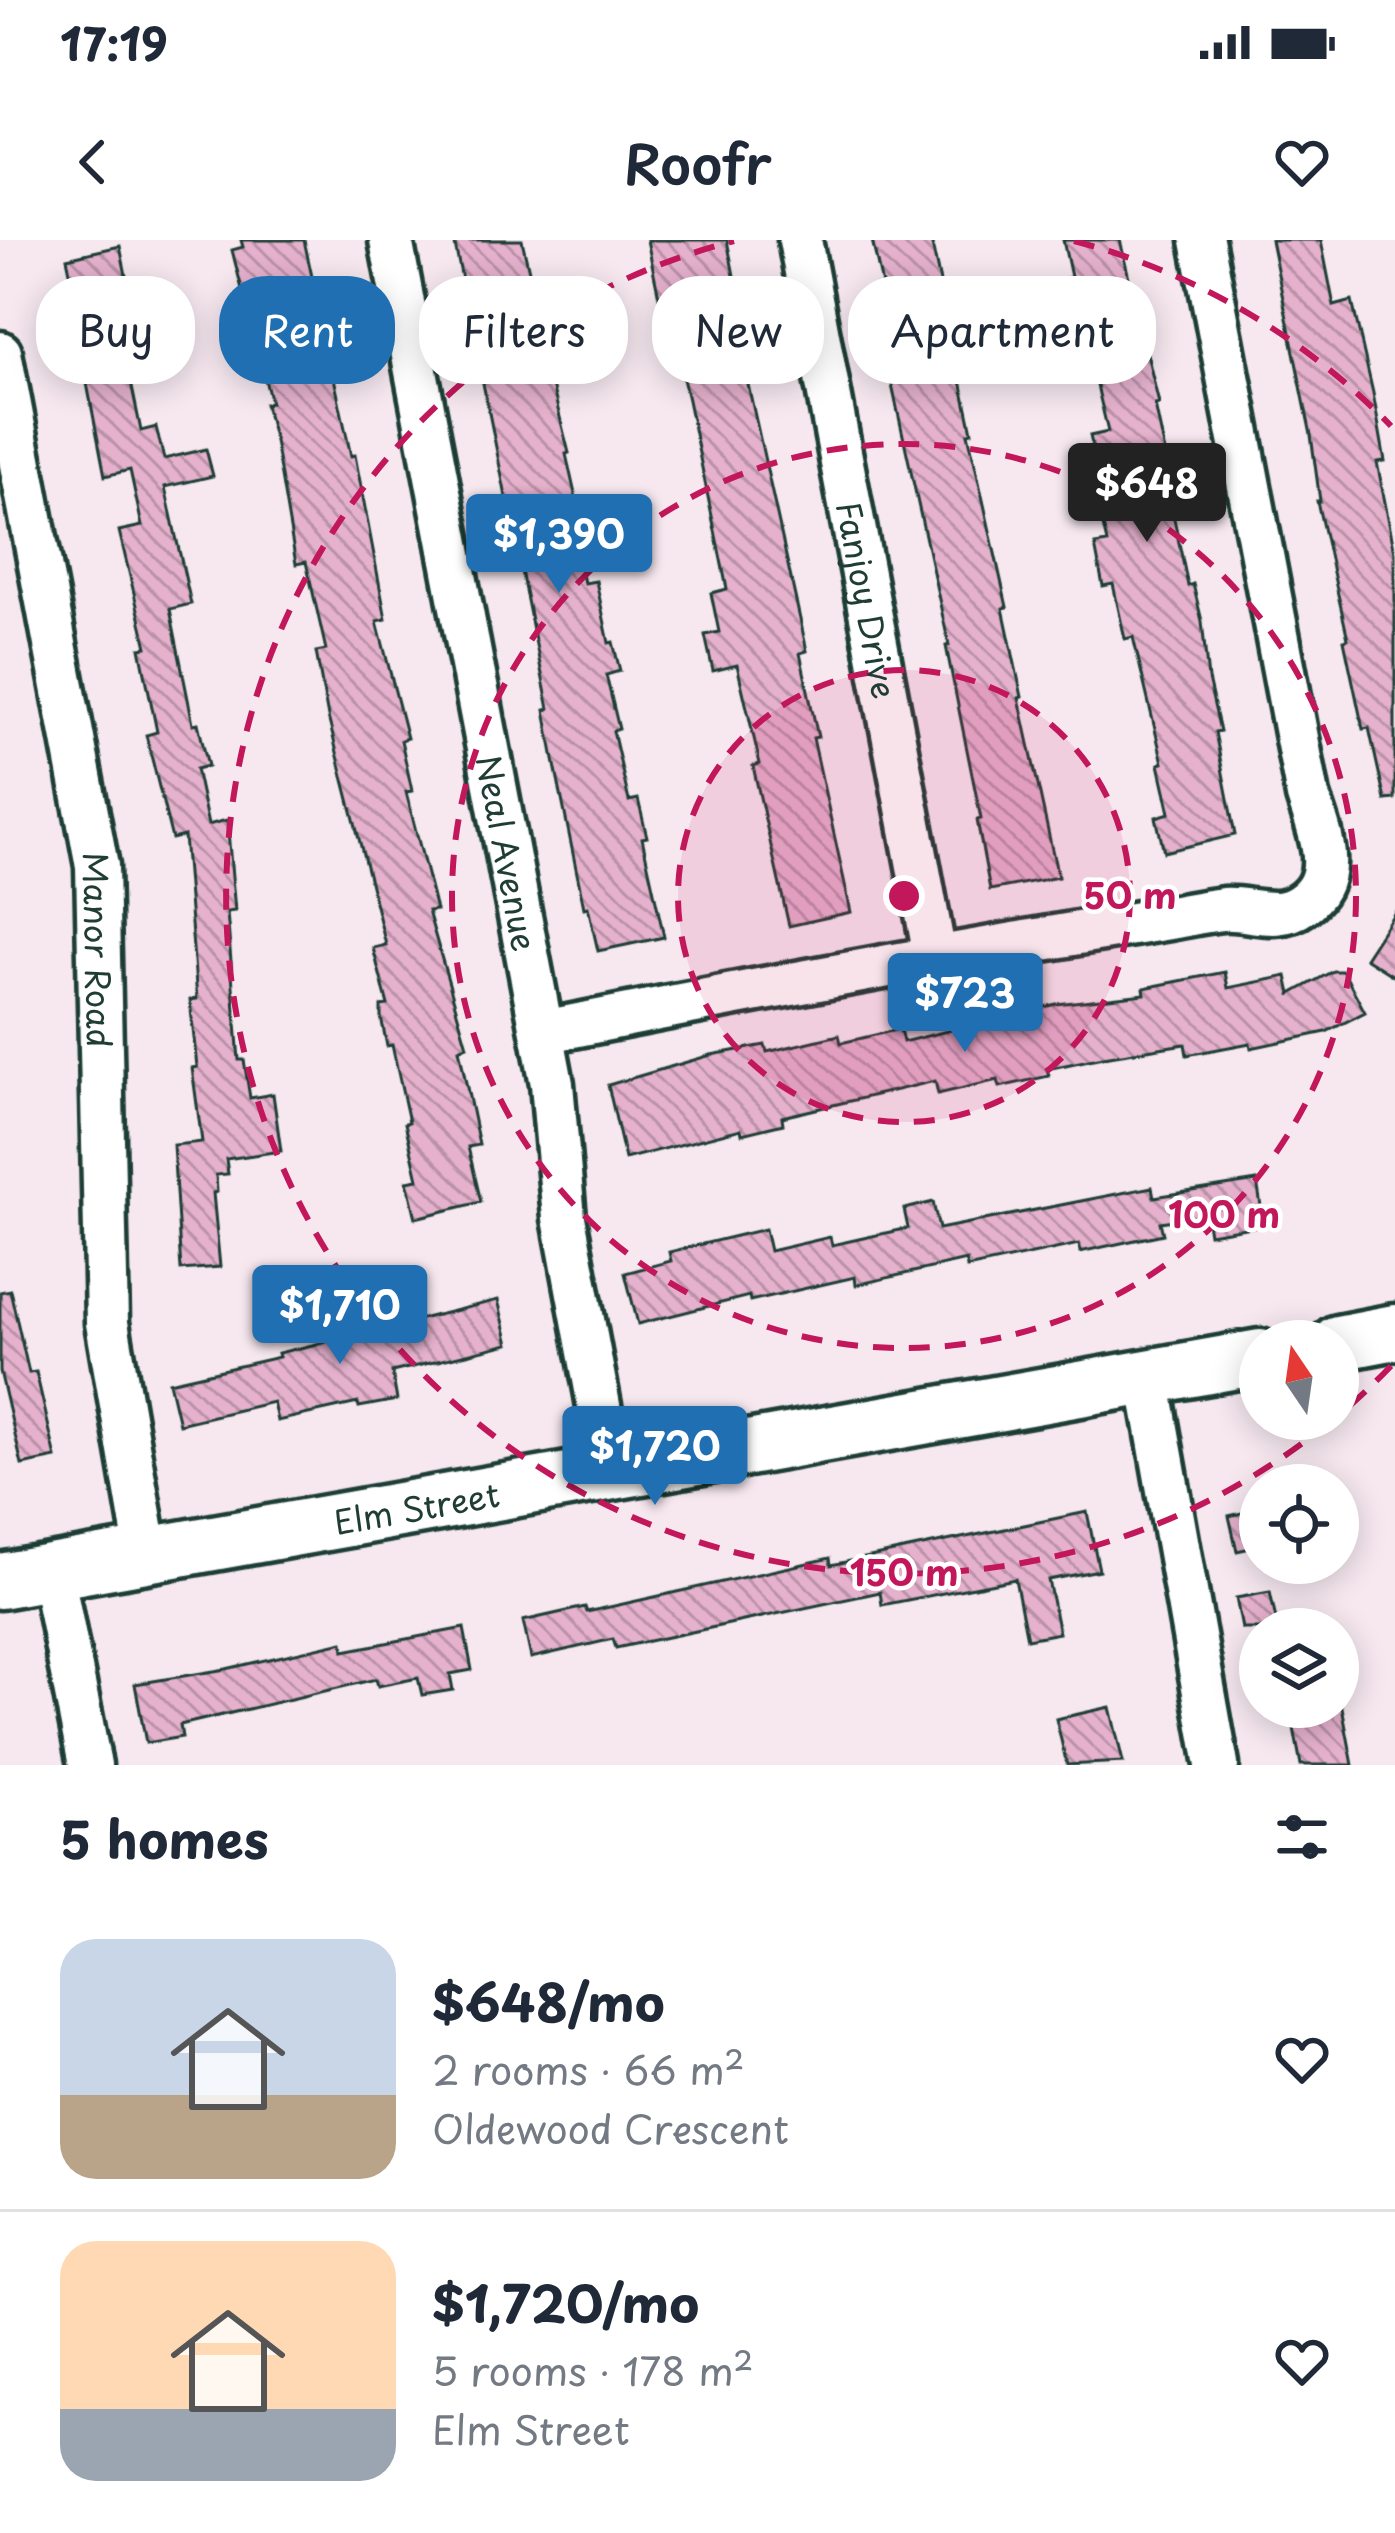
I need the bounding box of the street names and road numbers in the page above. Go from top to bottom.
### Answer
street label: Fanjoy Drive [825,497,911,702]
street label: Neal Avenue [465,751,551,955]
street label: Manor Road [72,852,126,1048]
street label: Elm Street [330,1468,503,1546]

